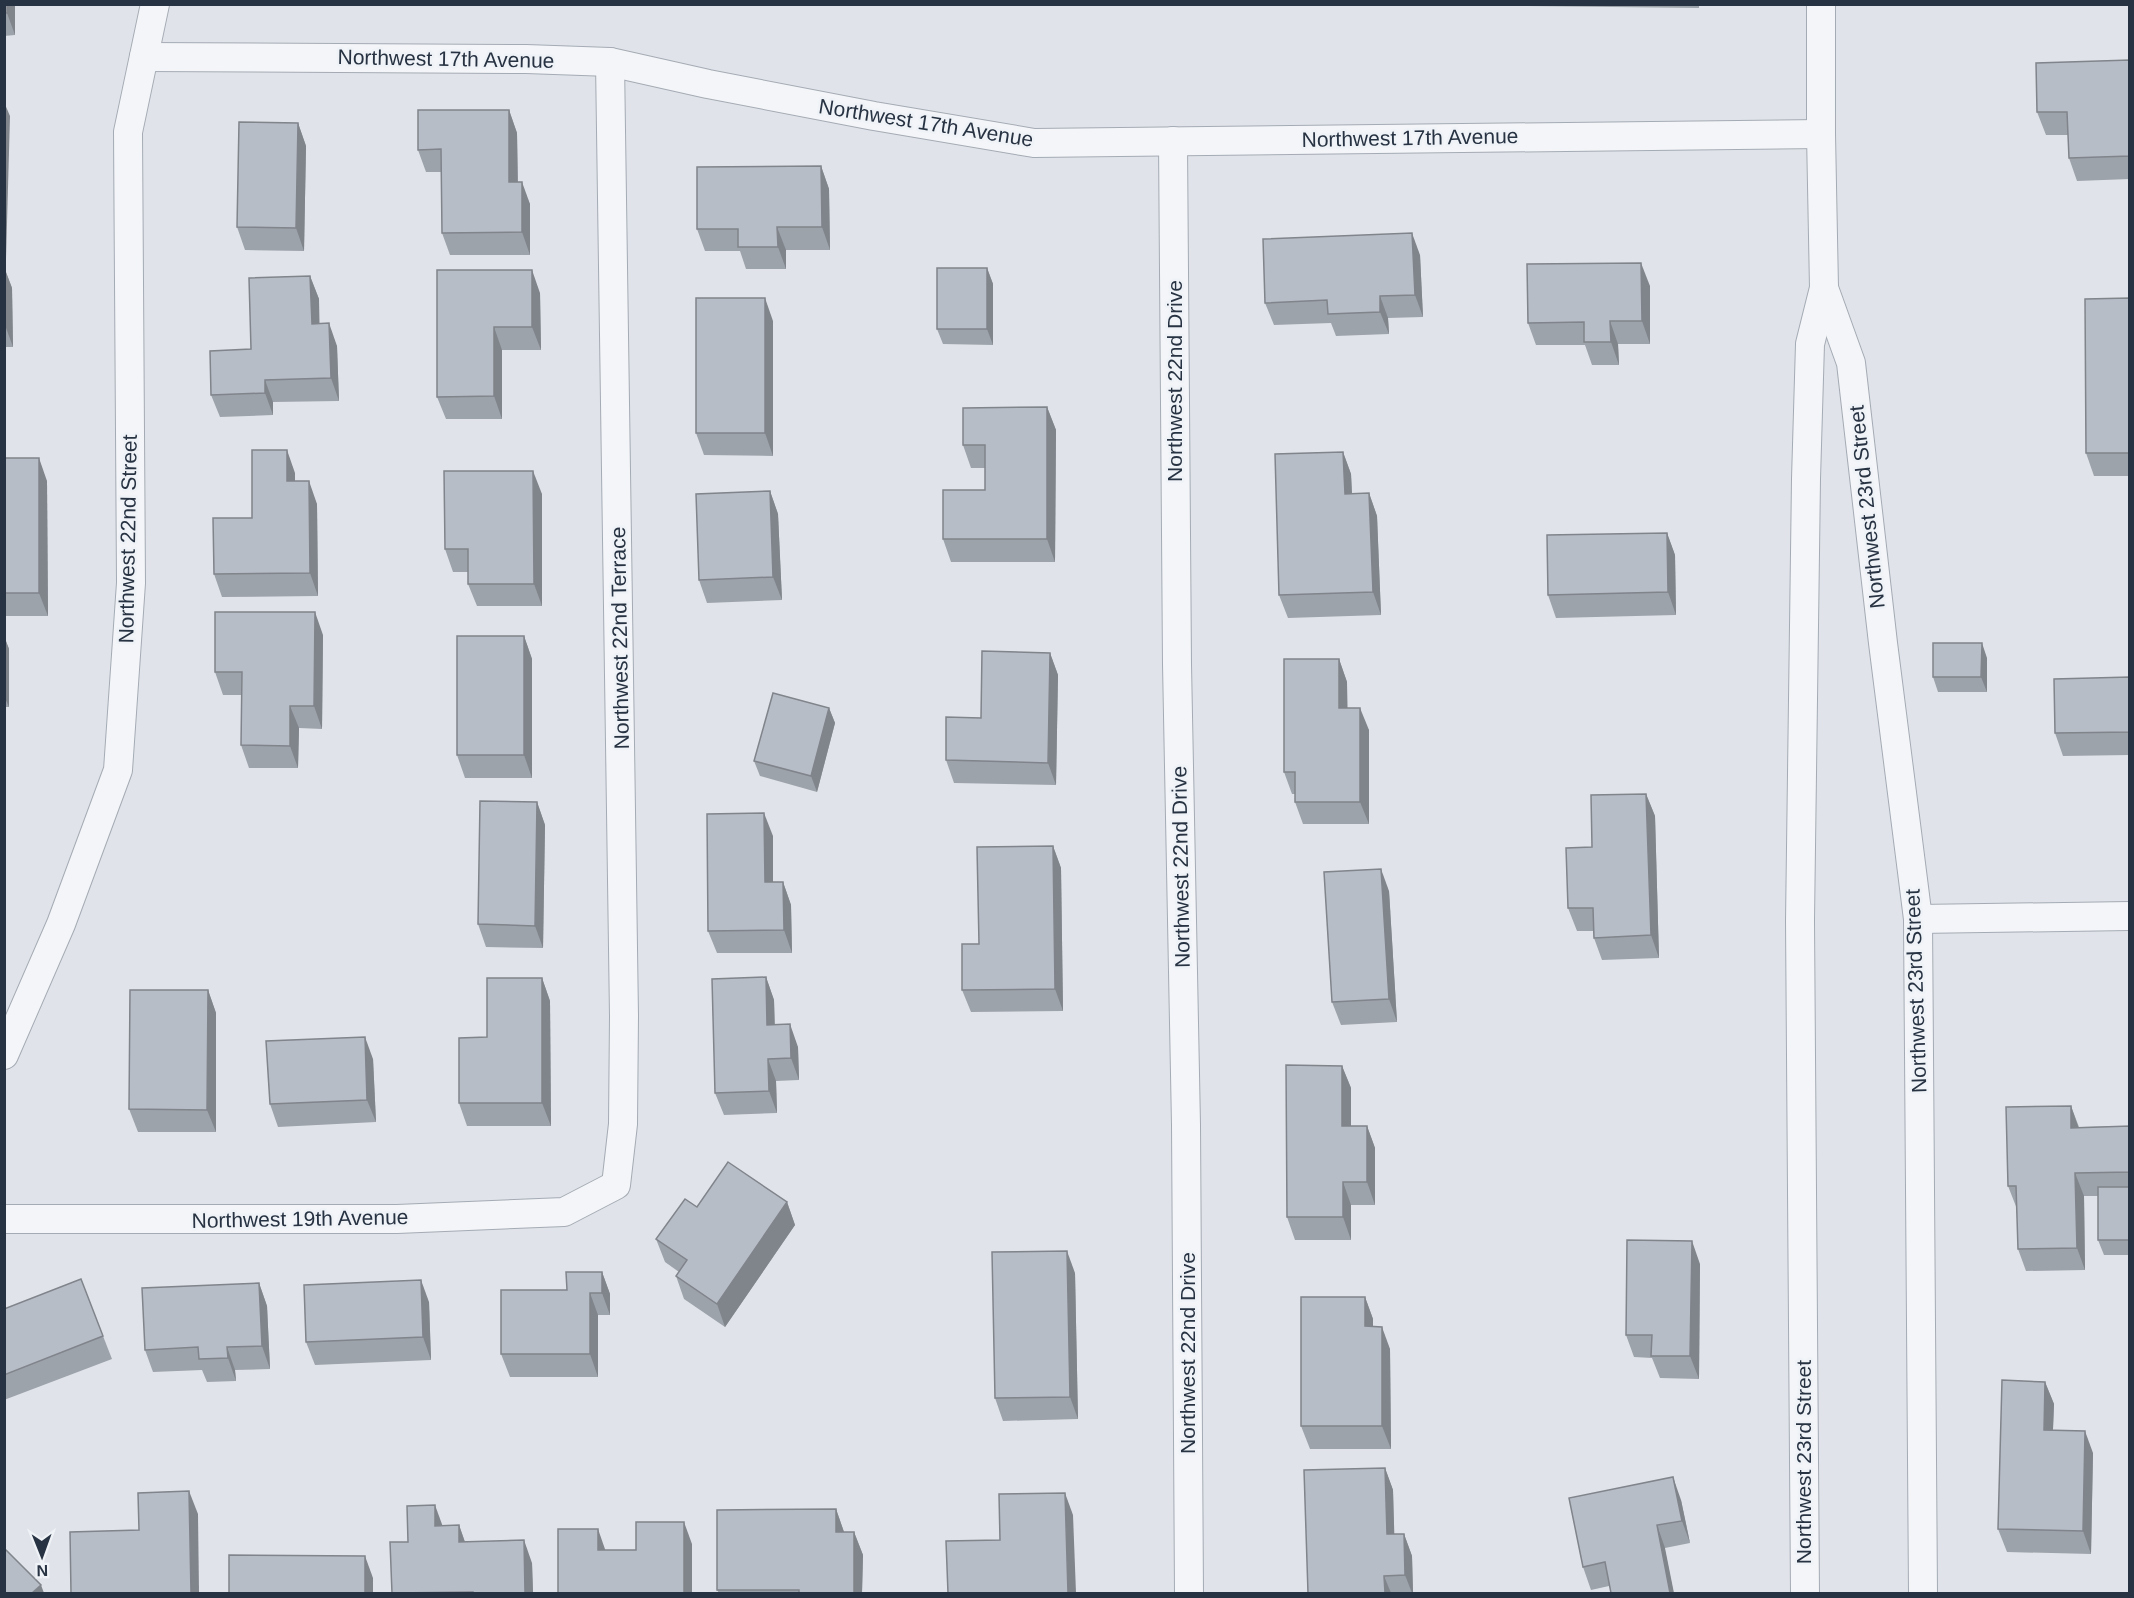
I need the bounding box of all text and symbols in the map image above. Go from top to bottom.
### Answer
street label: Northwest 17th Avenue [337,45,555,72]
street label: Northwest 17th Avenue [817,94,1035,151]
street label: Northwest 17th Avenue [1301,124,1519,151]
street label: Northwest 22nd Drive [1163,280,1186,482]
street label: Northwest 23rd Street [1844,404,1889,610]
street label: Northwest 22nd Street [114,434,141,644]
street label: Northwest 22nd Terrace [606,527,633,749]
street label: Northwest 22nd Drive [1167,766,1194,968]
street label: Northwest 23rd Street [1900,888,1931,1093]
street label: Northwest 19th Avenue [191,1205,409,1232]
street label: Northwest 22nd Drive [1176,1252,1199,1454]
street label: Northwest 23rd Street [1792,1360,1815,1564]
north arrow [12,1526,72,1586]
text: N [36,1562,48,1579]

